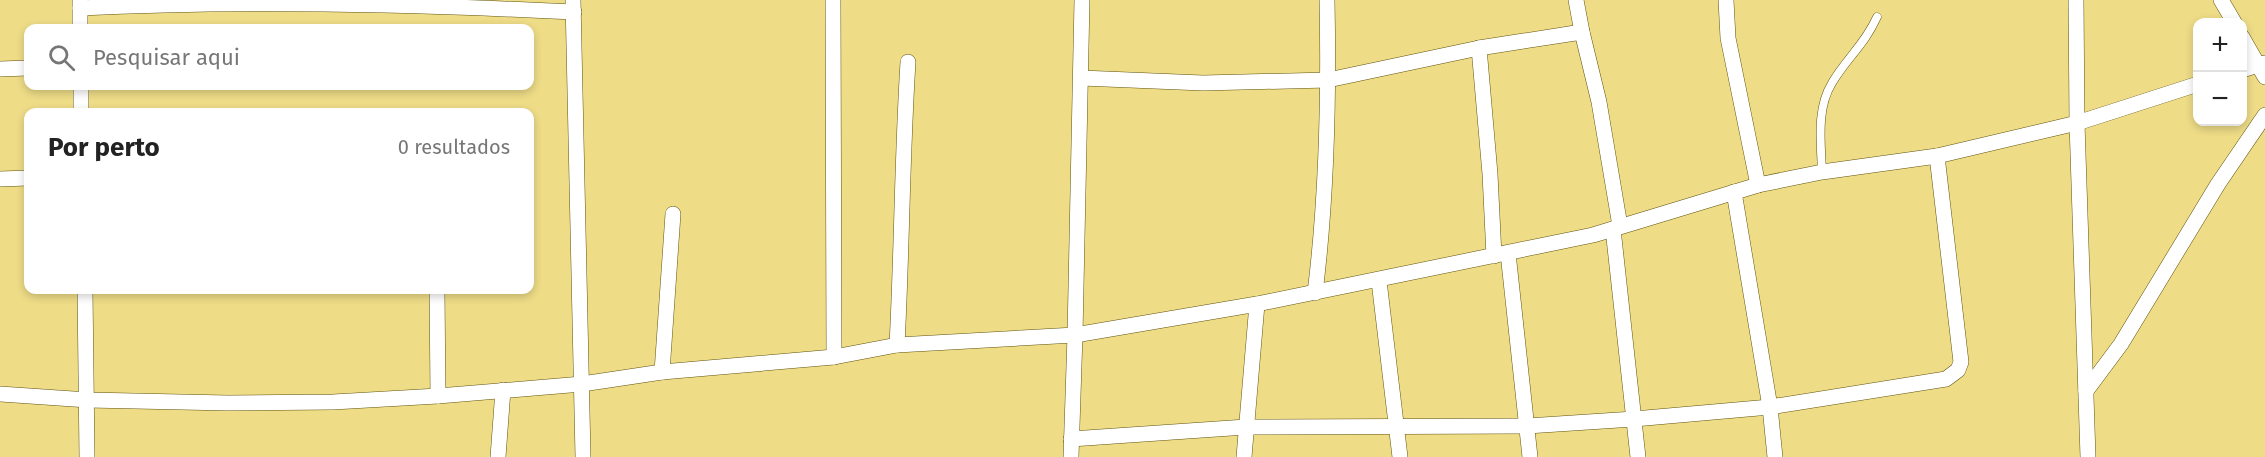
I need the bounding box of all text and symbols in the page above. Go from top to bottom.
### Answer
map controls [2193,18,2247,126]
button: + [2193,18,2247,72]
search box [24,24,534,90]
icon: search [45,41,78,74]
text: Pesquisar aqui [93,44,240,71]
button: − [2193,72,2247,126]
text: Por perto [48,132,160,163]
text: 0 resultados [398,135,510,159]

